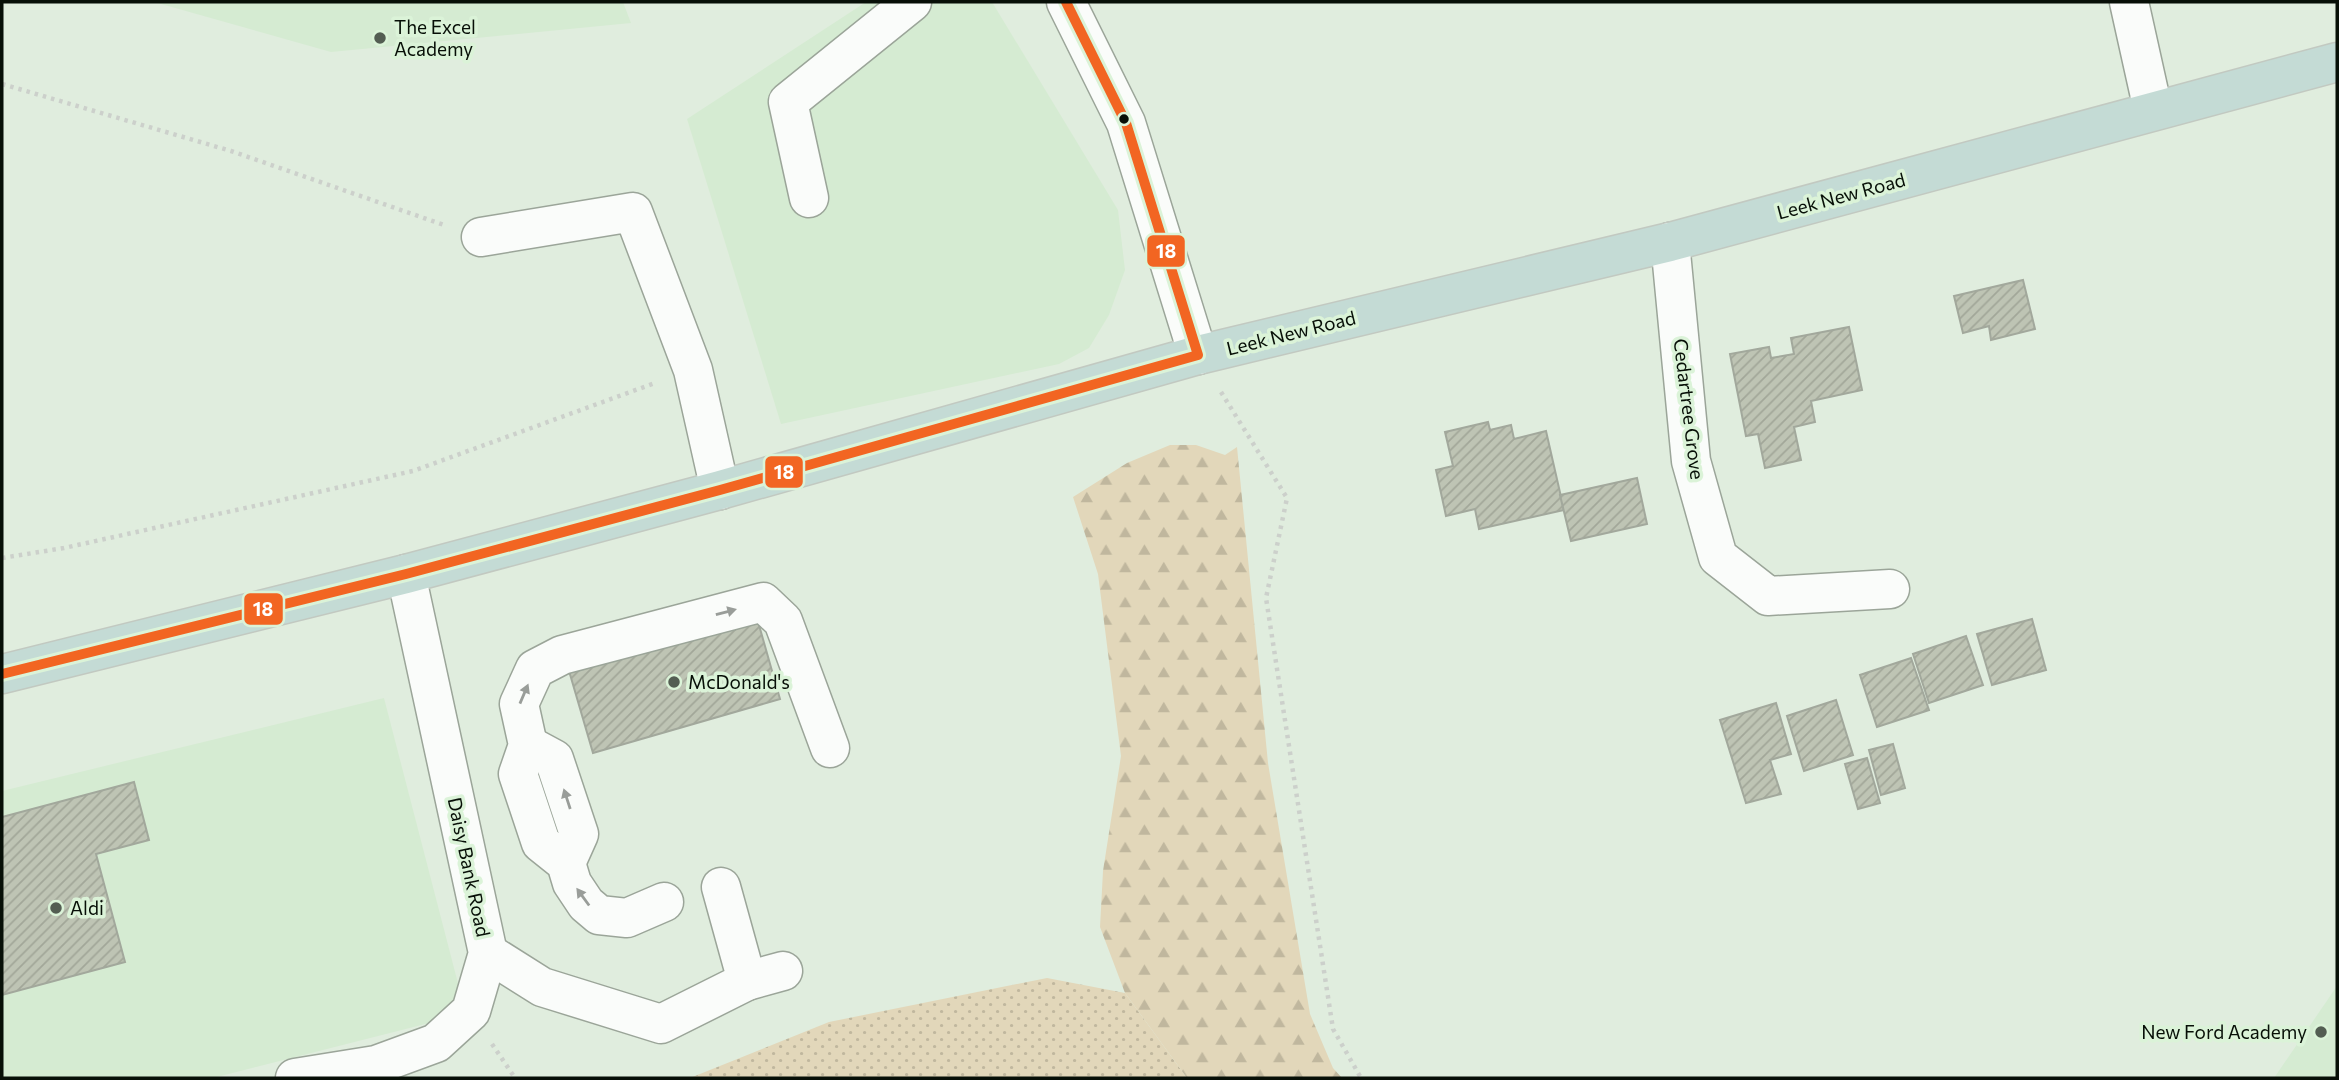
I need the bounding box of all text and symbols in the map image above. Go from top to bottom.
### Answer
place label: The Excel Academy [394,15,476,60]
marker: The Excel Academy [372,30,388,46]
unlabelled marker [1117,112,1131,126]
street label: Leek New Road [1774,167,1908,224]
line badge: 18 [1146,234,1186,268]
text: 18 [1156,239,1176,262]
street label: Leek New Road [1224,305,1358,360]
street label: Cedartree Grove [1669,337,1710,481]
line badge: 18 [764,455,804,489]
text: 18 [774,460,794,483]
line badge: 18 [243,592,284,626]
text: 18 [253,597,273,620]
one-way arrow [716,606,738,617]
place label: McDonald's [688,670,790,693]
marker: McDonald's [666,674,682,690]
one-way arrow [518,684,530,704]
one-way arrow [562,789,572,810]
street label: Daisy Bank Road [443,795,496,939]
one-way arrow [575,889,590,907]
place label: Aldi [70,896,104,919]
marker: Aldi [48,900,64,916]
place label: New Ford Academy [2141,1020,2307,1043]
marker: New Ford Academy [2313,1024,2329,1040]

